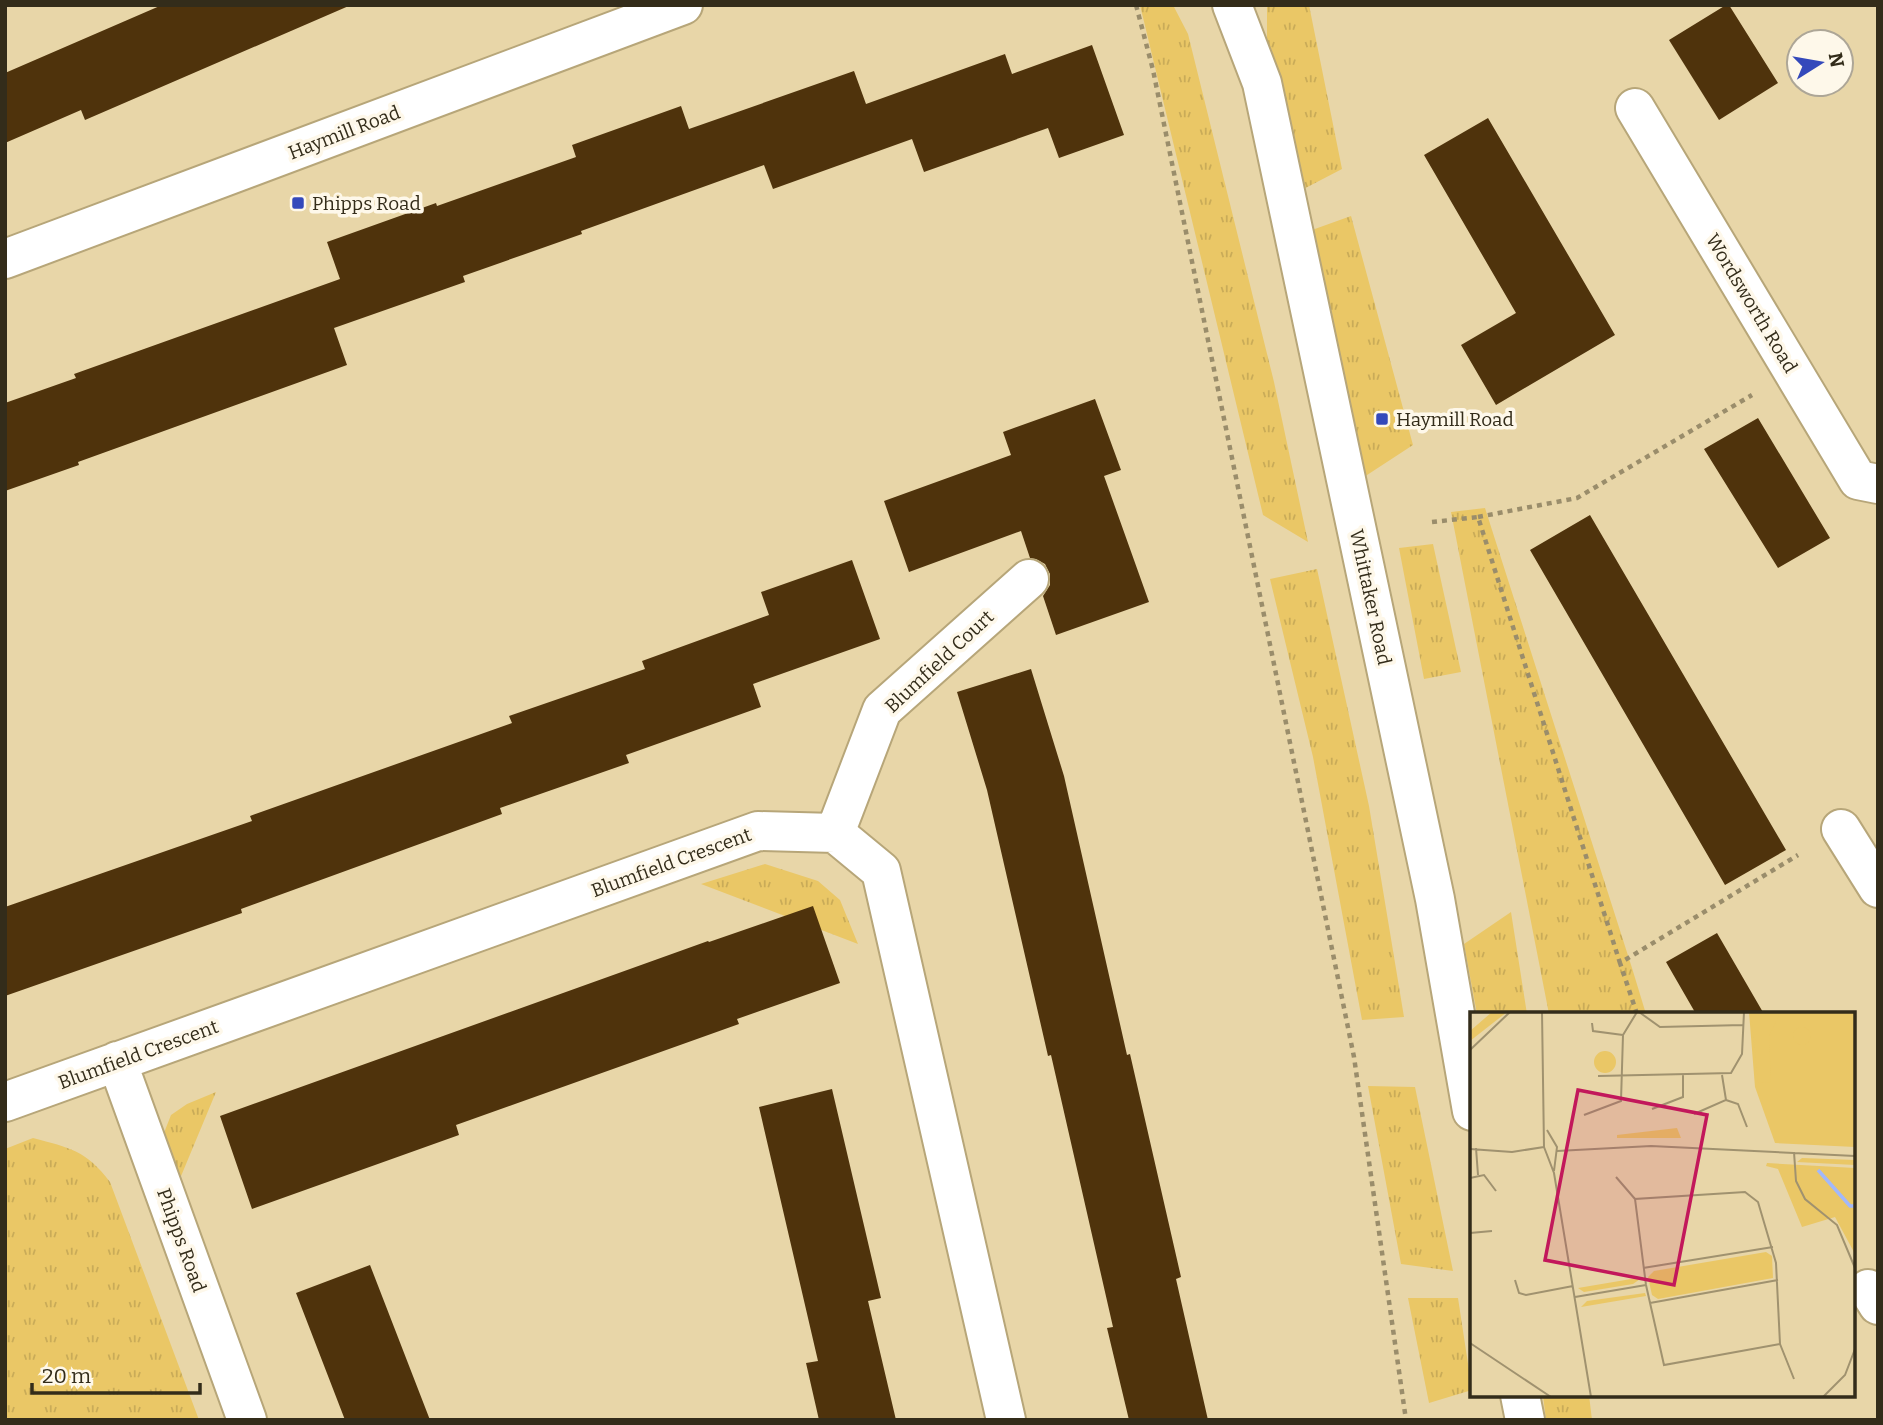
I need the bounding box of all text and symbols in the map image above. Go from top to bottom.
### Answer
north arrow [1785,28,1855,98]
text: N [1824,50,1849,70]
street label: Haymill Road [285,101,403,164]
place label: Phipps Road [312,192,421,215]
marker: Phipps Road [290,195,306,211]
street label: Wordsworth Road [1701,230,1802,377]
place label: Haymill Road [1396,408,1514,431]
marker: Haymill Road [1374,411,1390,427]
street label: Whittaker Road [1345,527,1396,667]
street label: Blumfield Court [880,605,999,718]
street label: Blumfield Crescent [588,823,754,902]
inset map [1470,1012,1855,1397]
street label: Blumfield Crescent [55,1015,221,1094]
street label: Phipps Road [152,1185,211,1295]
scale bar [32,1352,200,1396]
text: 20 m [42,1363,91,1389]

